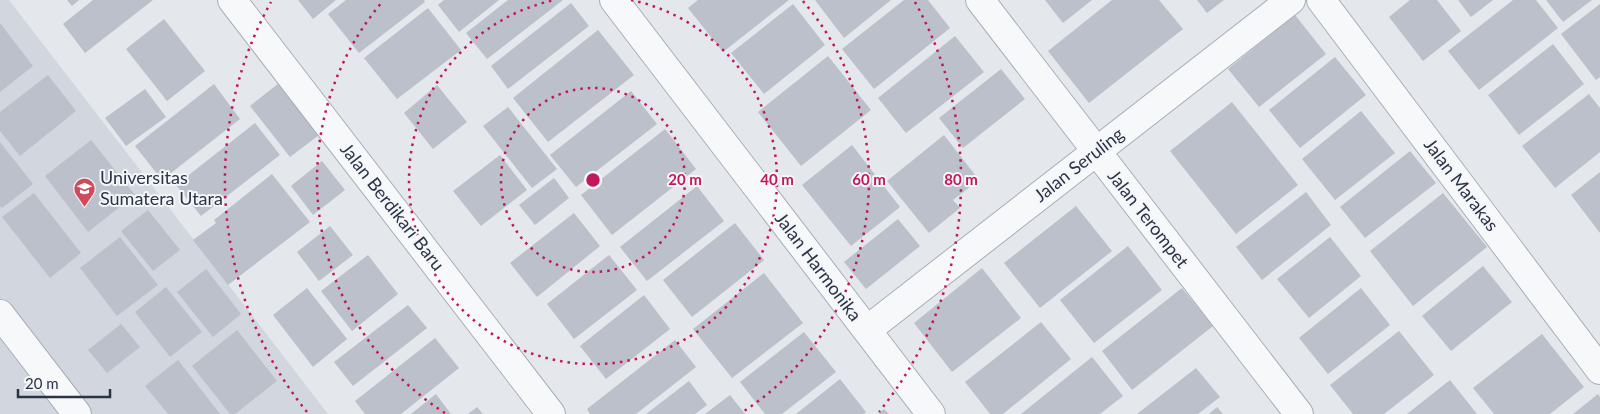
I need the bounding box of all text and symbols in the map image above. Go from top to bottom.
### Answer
street label: Jalan Seruling [1029,122,1128,206]
street label: Jalan Marakas [1420,134,1504,235]
street label: Jalan Berdikari Baru [336,138,450,275]
street label: Jalan Terompet [1104,165,1194,272]
place label: Universitas Sumatera Utara [100,166,223,209]
text: 20 m [668,170,702,188]
text: 40 m [760,170,794,188]
text: 60 m [852,170,886,188]
text: 80 m [944,170,978,188]
centre of rings [584,171,602,189]
school or university icon: Universitas Sumatera Utara [72,176,96,207]
street label: Jalan Harmonika [771,208,867,325]
scale bar [18,366,110,398]
text: 20 m [25,374,59,392]

